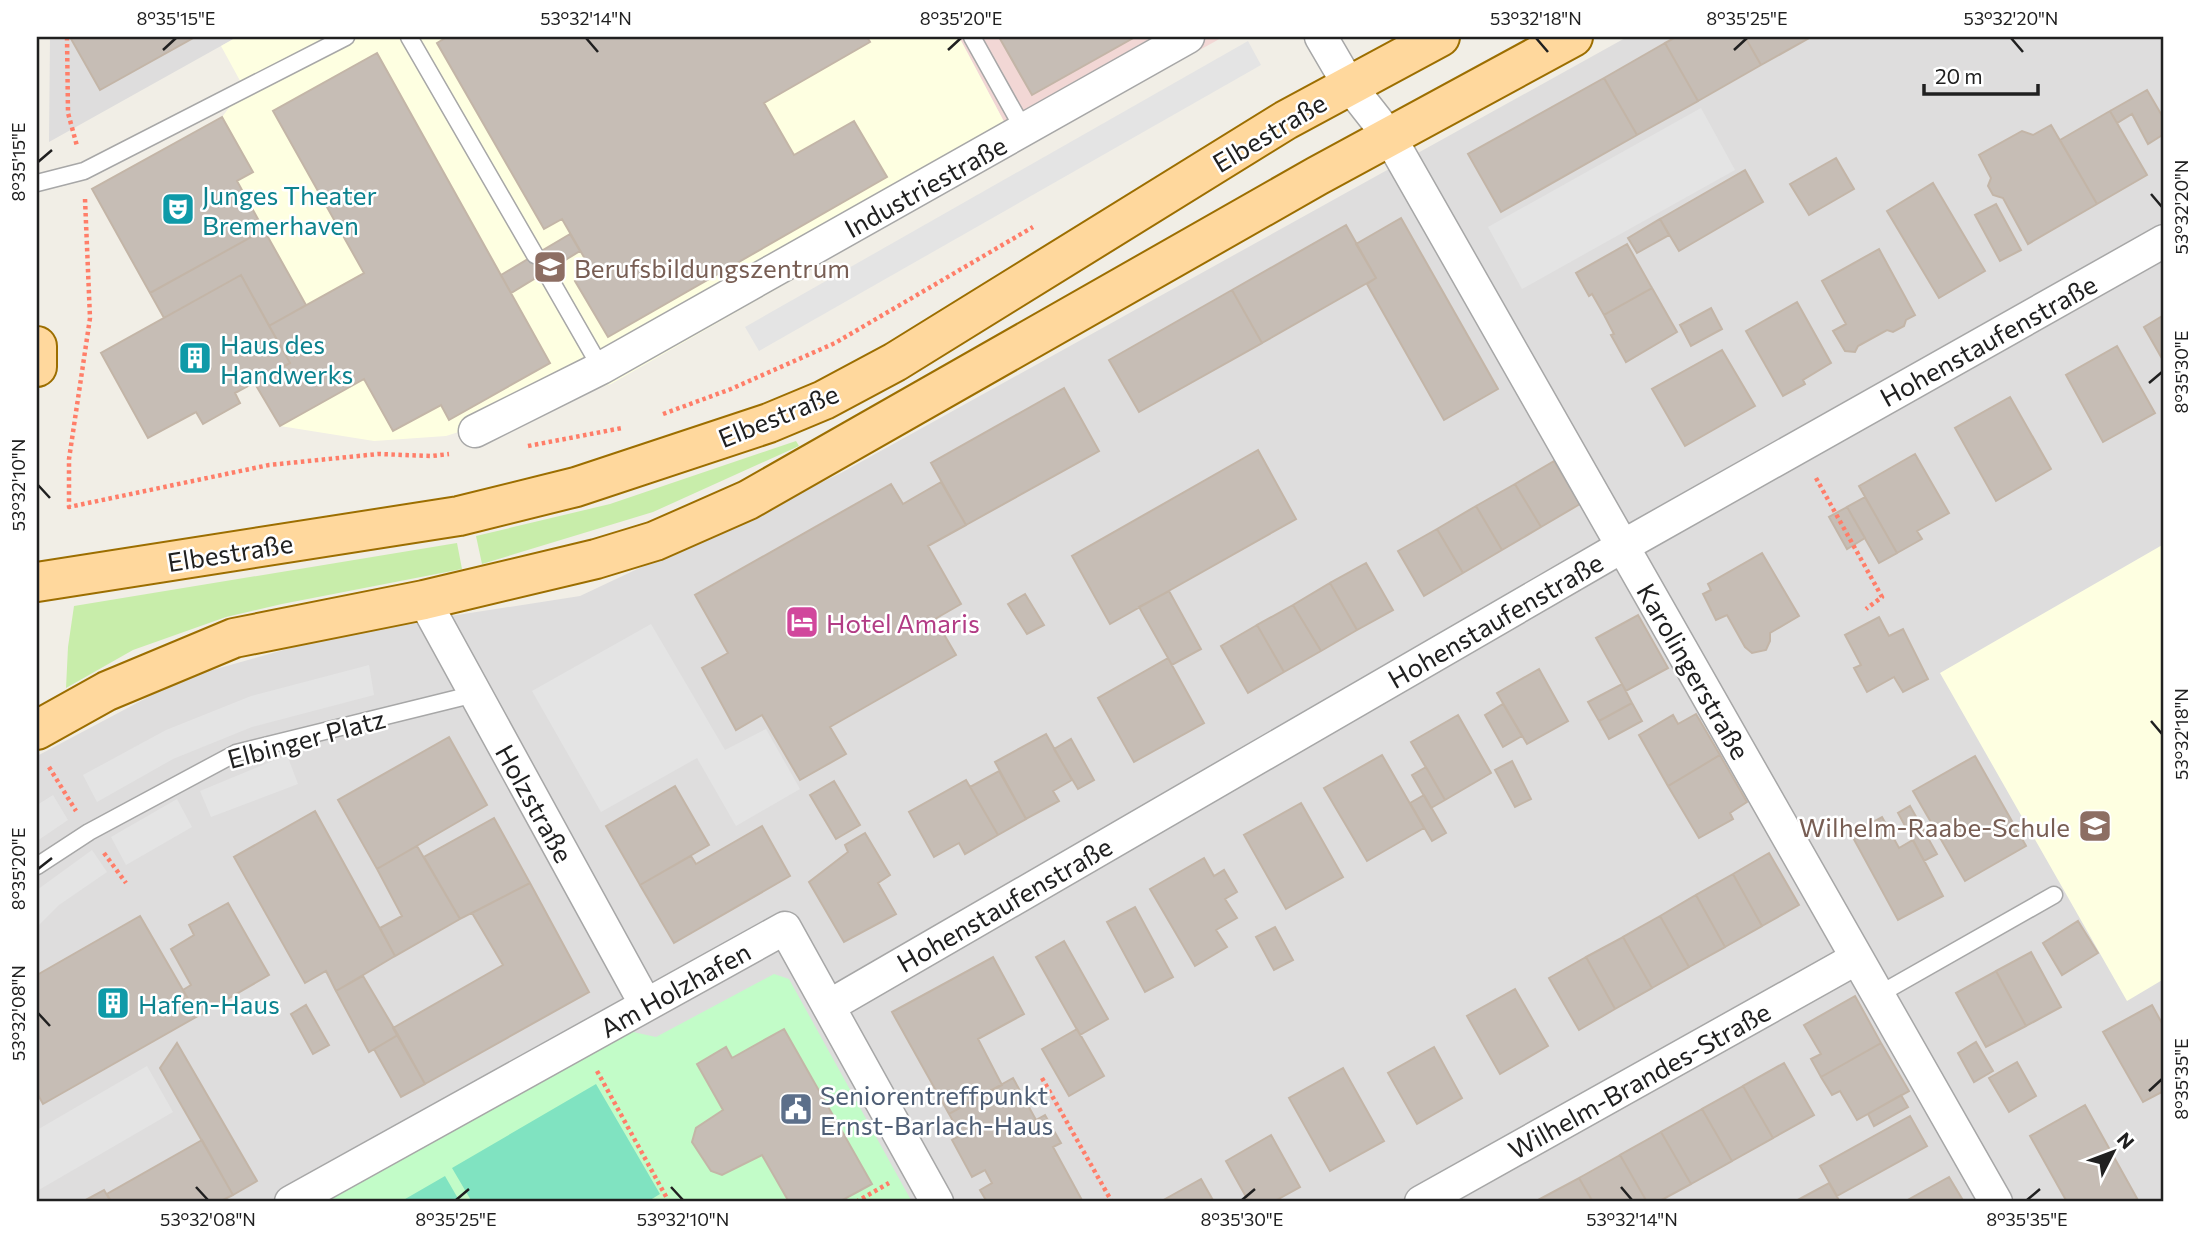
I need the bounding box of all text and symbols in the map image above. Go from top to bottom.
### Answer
text: 8°35'15"E [136,7,216,29]
text: 53°32'14"N [540,7,632,29]
text: 8°35'20"E [920,7,1002,29]
text: 53°32'18"N [1490,7,1582,29]
text: 8°35'25"E [1706,7,1788,29]
text: 53°32'20"N [1964,7,2058,29]
scale bar [1924,52,2038,96]
text: 20 m [1935,63,1983,88]
street label: Elbestraße [1207,86,1331,178]
text: 8°35'15"E [7,122,29,202]
street label: Industriestraße [839,129,1011,243]
text: 53°32'20"N [2170,160,2192,254]
place label: Junges Theater Bremerhaven [202,179,377,240]
theatre icon: Junges Theater Bremerhaven [159,190,197,228]
school or university icon: Berufsbildungszentrum [531,248,569,286]
place label: Berufsbildungszentrum [574,252,850,283]
street label: Hohenstaufenstraße [1874,268,2102,412]
place label: Haus des Handwerks [220,328,353,389]
text: 8°35'30"E [2170,331,2192,414]
building icon: Haus des Handwerks [176,339,214,377]
street label: Elbestraße [713,377,843,453]
text: 53°32'10"N [7,439,29,531]
street label: Elbestraße [165,527,295,577]
street label: Hohenstaufenstraße [1382,546,1608,694]
street label: Karolingerstraße [1631,578,1757,764]
hotel icon: Hotel Amaris [783,603,821,641]
place label: Hotel Amaris [826,607,980,638]
text: 53°32'18"N [2170,688,2192,780]
street label: Elbinger Platz [224,702,388,774]
street label: Holzstraße [490,739,580,867]
school or university icon: Wilhelm-Raabe-Schule [2076,807,2114,845]
place label: Wilhelm-Raabe-Schule [1799,811,2070,842]
text: 8°35'20"E [7,828,29,910]
street label: Hohenstaufenstraße [891,830,1117,978]
street label: Am Holzhafen [594,935,756,1043]
text: 53°32'08"N [7,965,29,1061]
building icon: Hafen-Haus [94,984,132,1022]
place label: Hafen-Haus [138,988,280,1019]
street label: Wilhelm-Brandes-Straße [1503,995,1775,1165]
text: 8°35'35"E [2170,1038,2192,1120]
place label: Seniorentreffpunkt Ernst-Barlach-Haus [820,1079,1053,1140]
public building icon: Seniorentreffpunkt Ernst-Barlach-Haus [777,1090,815,1128]
north arrow [2078,1116,2148,1186]
text: N [2113,1127,2139,1153]
text: 53°32'08"N [160,1208,256,1230]
text: 8°35'25"E [415,1208,497,1230]
text: 53°32'10"N [637,1208,729,1230]
text: 8°35'30"E [1201,1208,1284,1230]
text: 53°32'14"N [1586,1208,1678,1230]
text: 8°35'35"E [1986,1208,2068,1230]

